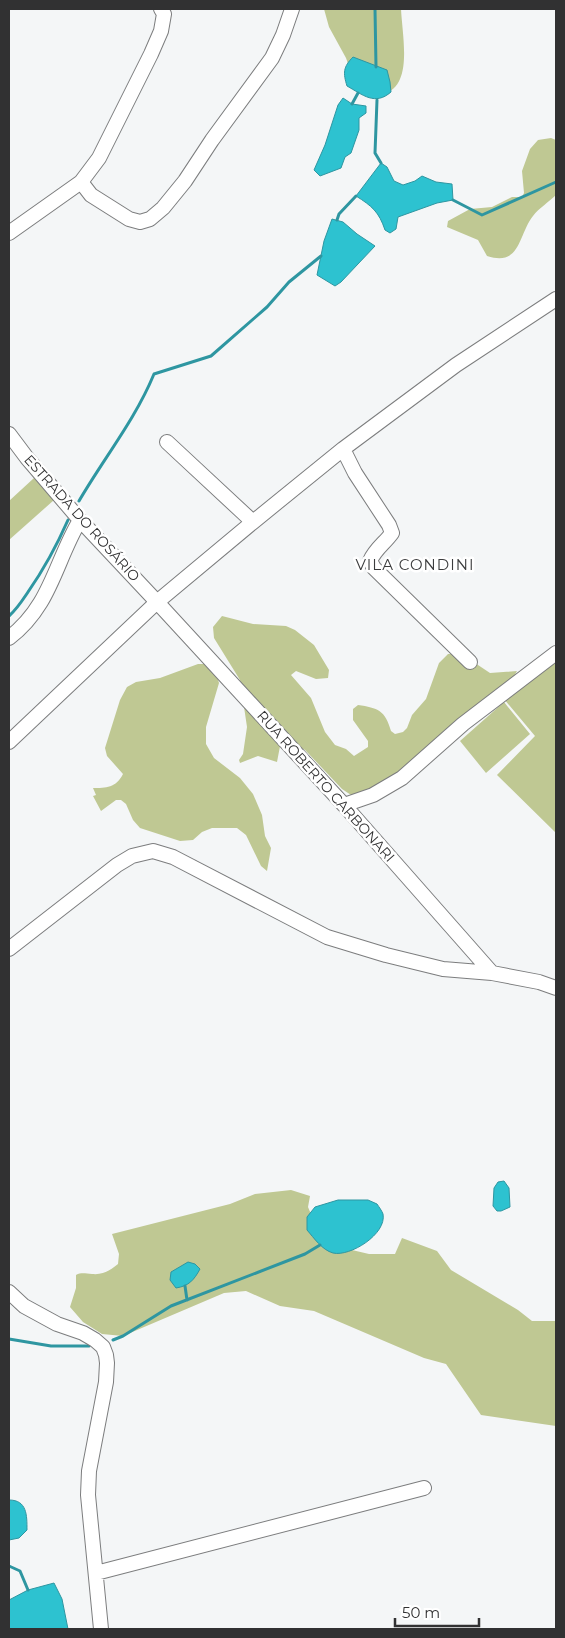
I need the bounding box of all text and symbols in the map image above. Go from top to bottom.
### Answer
street label: ESTRADA DO ROSÁRIO [20,451,144,585]
district label: VILA CONDINI [356,555,474,574]
street label: RUA ROBERTO CARBONARI [253,707,399,865]
scale bar [395,1596,479,1628]
text: 50 m [402,1603,440,1622]

